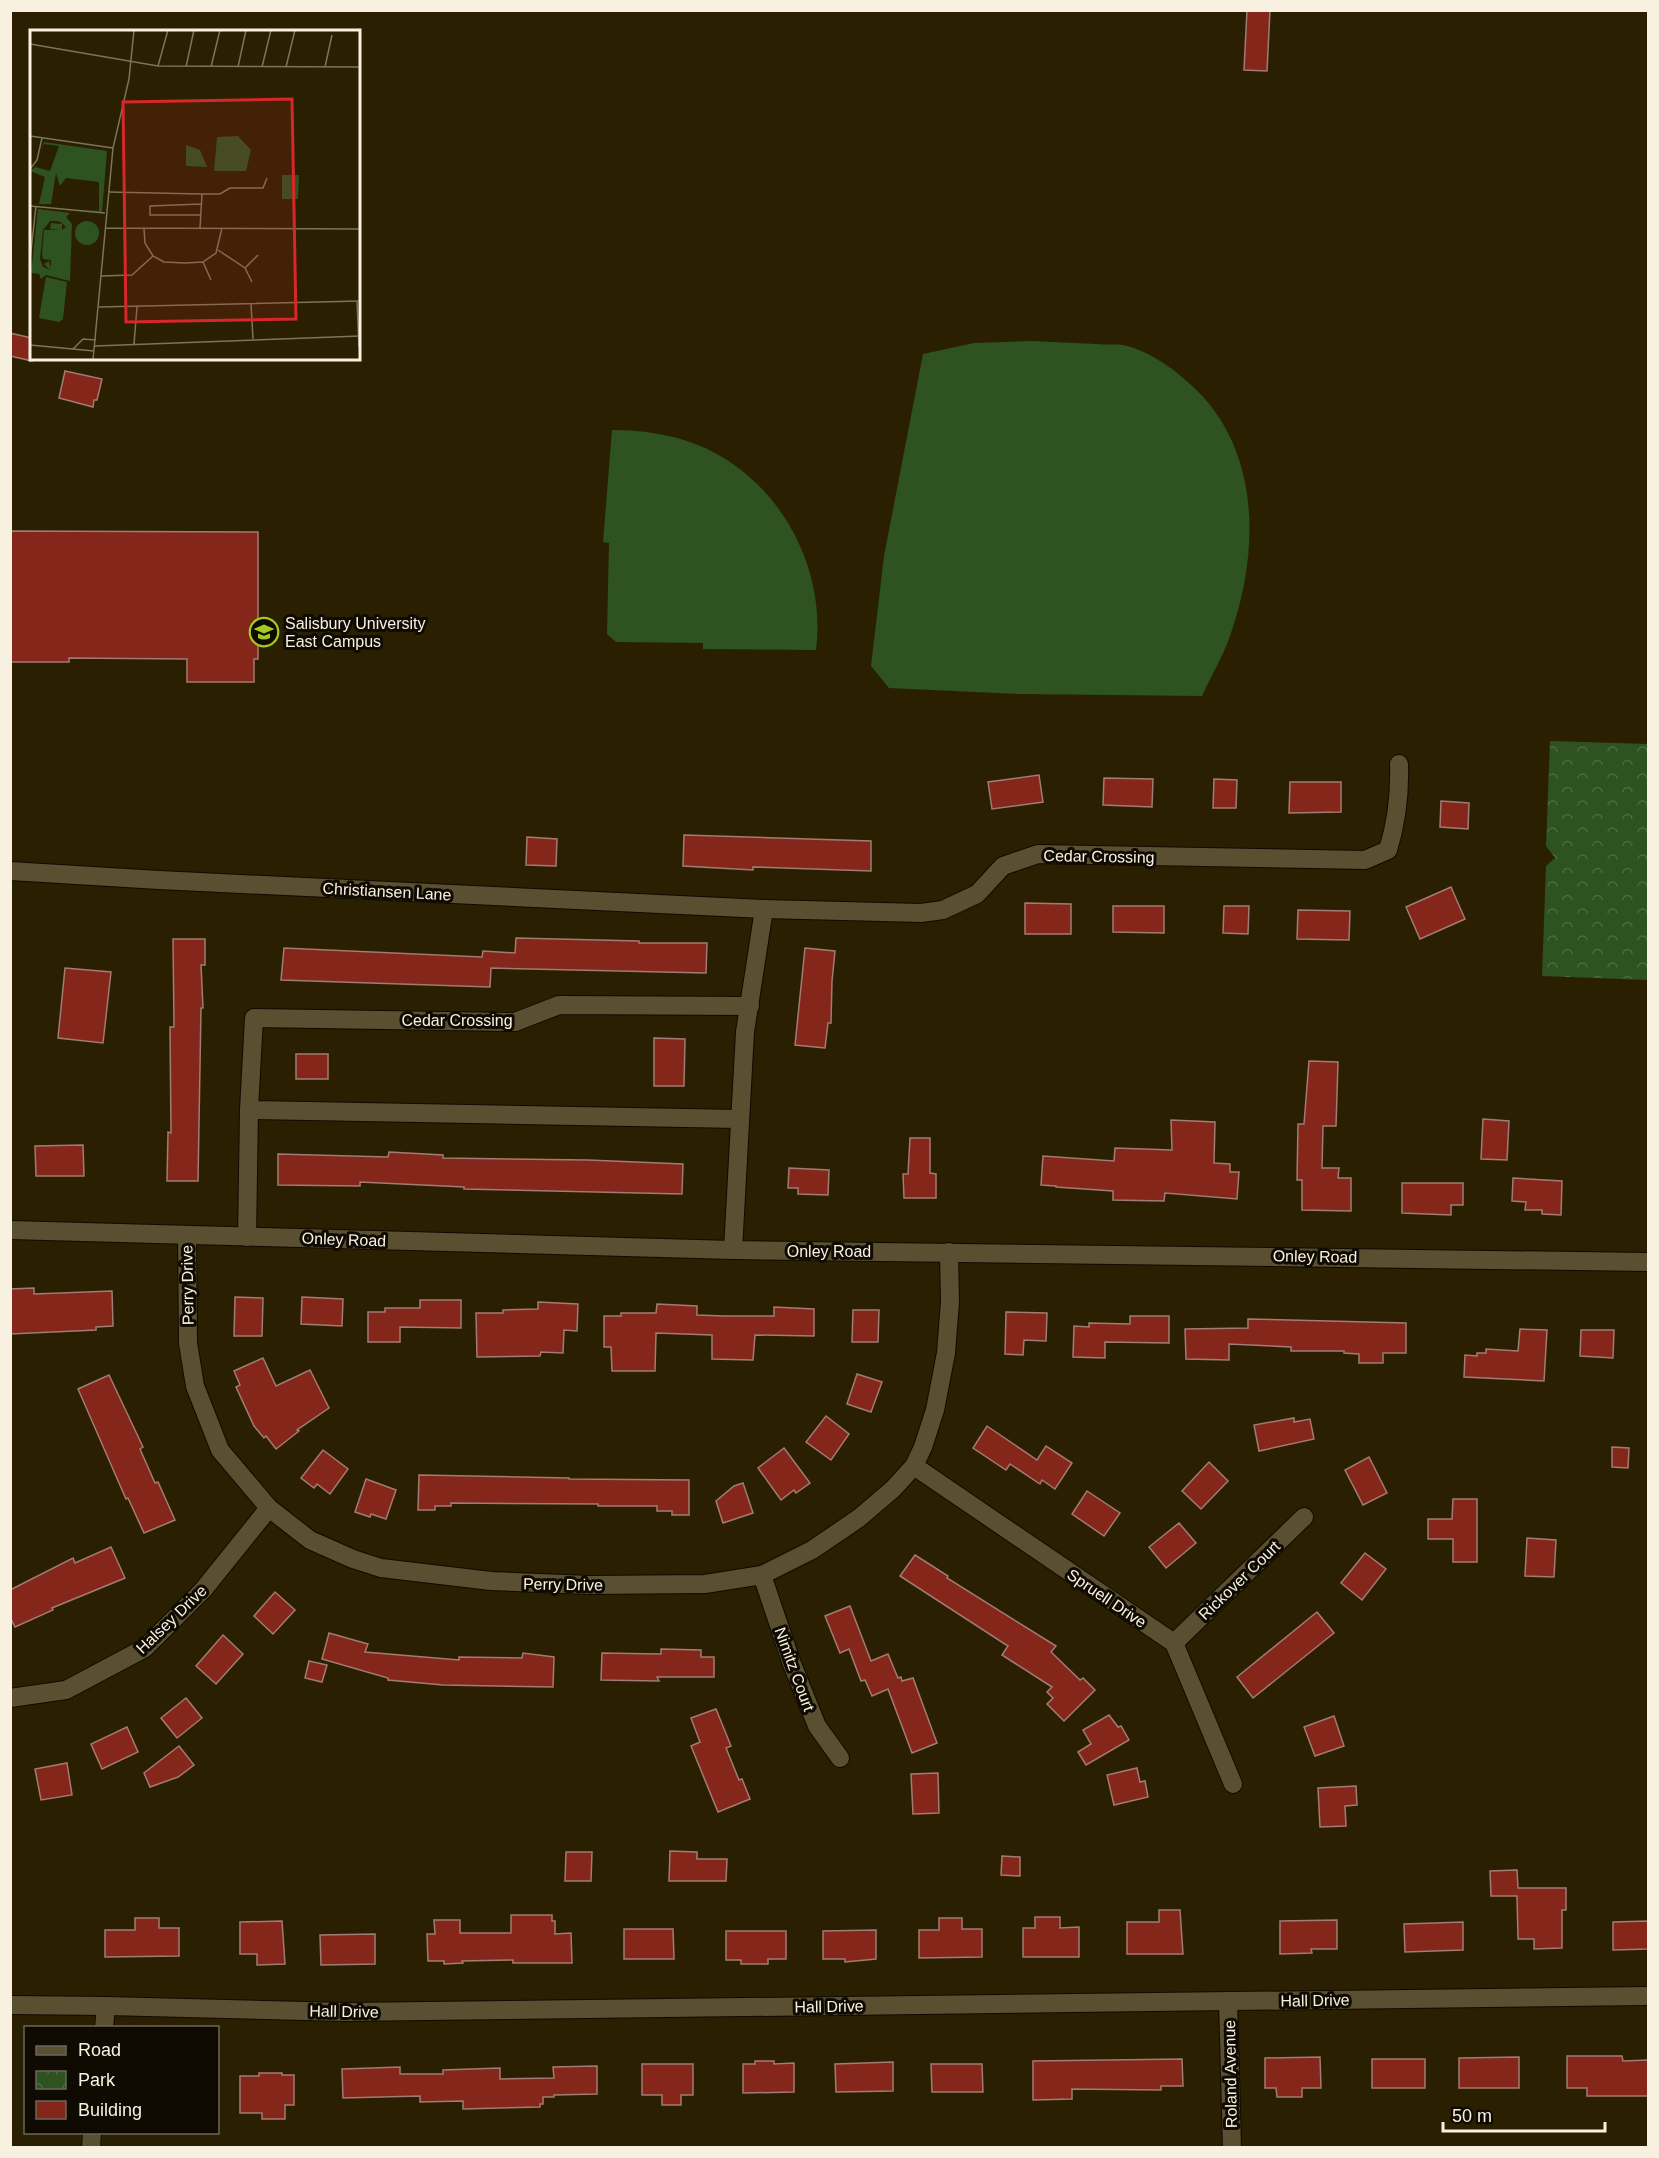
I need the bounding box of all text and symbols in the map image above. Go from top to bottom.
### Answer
inset map [30,30,360,360]
place label: Salisbury University East Campus [285,615,425,650]
school or university icon: Salisbury University East Campus [248,616,280,648]
street label: Cedar Crossing [1043,847,1155,866]
street label: Christiansen Lane [322,880,452,903]
street label: Cedar Crossing [401,1012,513,1029]
street label: Onley Road [301,1230,387,1249]
street label: Onley Road [787,1243,871,1260]
street label: Perry Drive [178,1245,197,1325]
street label: Onley Road [1273,1247,1357,1266]
street label: Rickover Court [1195,1537,1284,1623]
street label: Spruell Drive [1064,1566,1150,1631]
street label: Perry Drive [523,1575,603,1594]
street label: Halsey Drive [133,1582,210,1657]
street label: Nimitz Court [771,1625,818,1714]
street label: Hall Drive [1280,1991,1350,2010]
street label: Hall Drive [794,1997,864,2016]
street label: Hall Drive [309,2002,379,2021]
street label: Roland Avenue [1221,2020,1240,2128]
legend [24,2026,219,2134]
text: Road [78,2040,121,2060]
text: Park [78,2070,116,2090]
scale bar [1443,2095,1605,2133]
text: Building [78,2100,142,2120]
text: 50 m [1452,2106,1492,2126]

